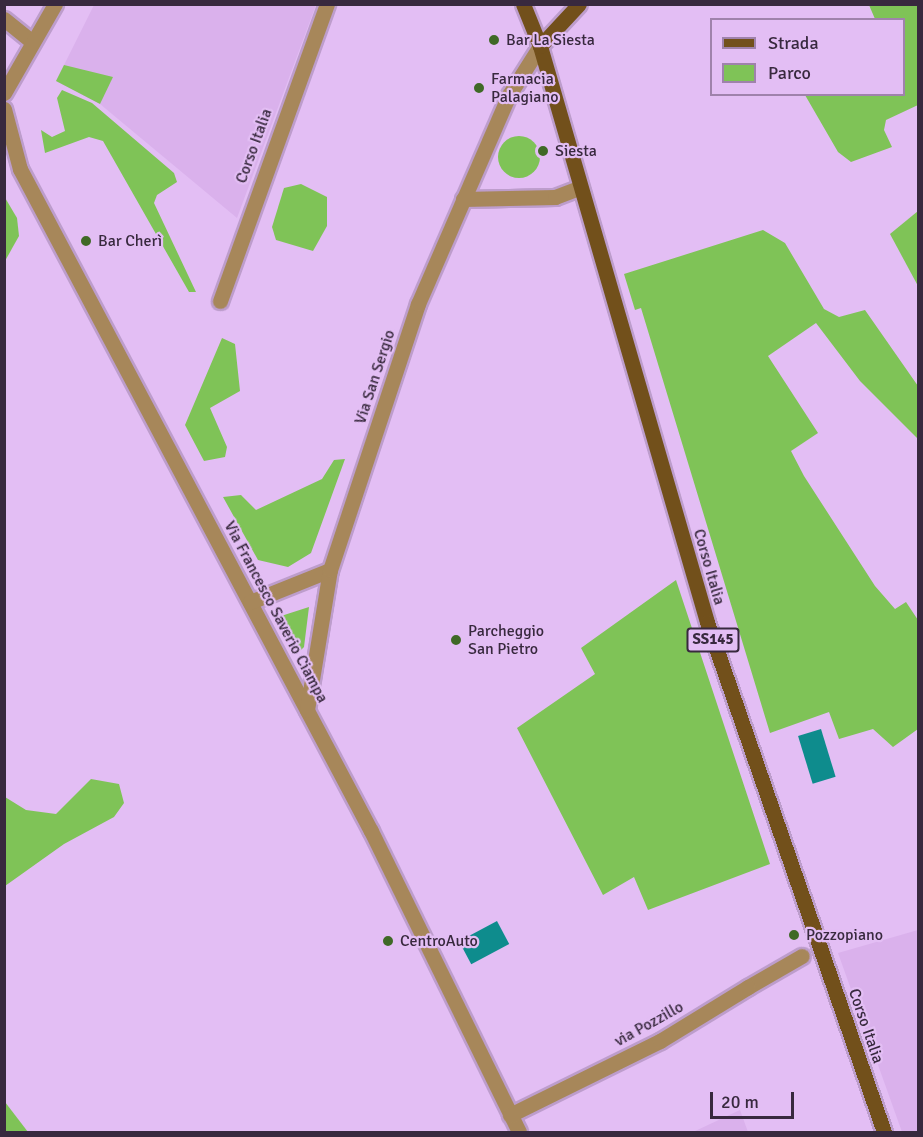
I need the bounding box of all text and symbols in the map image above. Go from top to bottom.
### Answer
legend [710,18,905,96]
place label: Bar La Siesta [506,30,595,50]
text: Strada [768,32,819,54]
marker: Bar La Siesta [487,33,501,47]
text: Parco [768,62,811,84]
place label: Farmacia Palagiano [491,69,558,107]
marker: Farmacia Palagiano [472,81,486,95]
street label: Corso Italia [232,106,276,186]
place label: Siesta [555,141,597,161]
marker: Siesta [536,144,550,158]
place label: Bar Cherì [98,231,162,251]
marker: Bar Cherì [79,234,93,248]
street label: Via San Sergio [351,327,399,427]
street label: Via Francesco Saverio Ciampa [220,518,332,706]
street label: Corso Italia [689,527,729,607]
place label: Parcheggio San Pietro [468,621,544,659]
road number: SS145 [686,628,740,652]
marker: Parcheggio San Pietro [449,633,463,647]
place label: Pozzopiano [806,925,883,945]
marker: Pozzopiano [787,928,801,942]
place label: CentroAuto [400,931,478,951]
marker: CentroAuto [381,934,395,948]
street label: Corso Italia [844,986,888,1066]
street label: via Pozzillo [611,997,687,1051]
scale bar [713,1080,797,1118]
text: 20 m [721,1091,759,1113]

